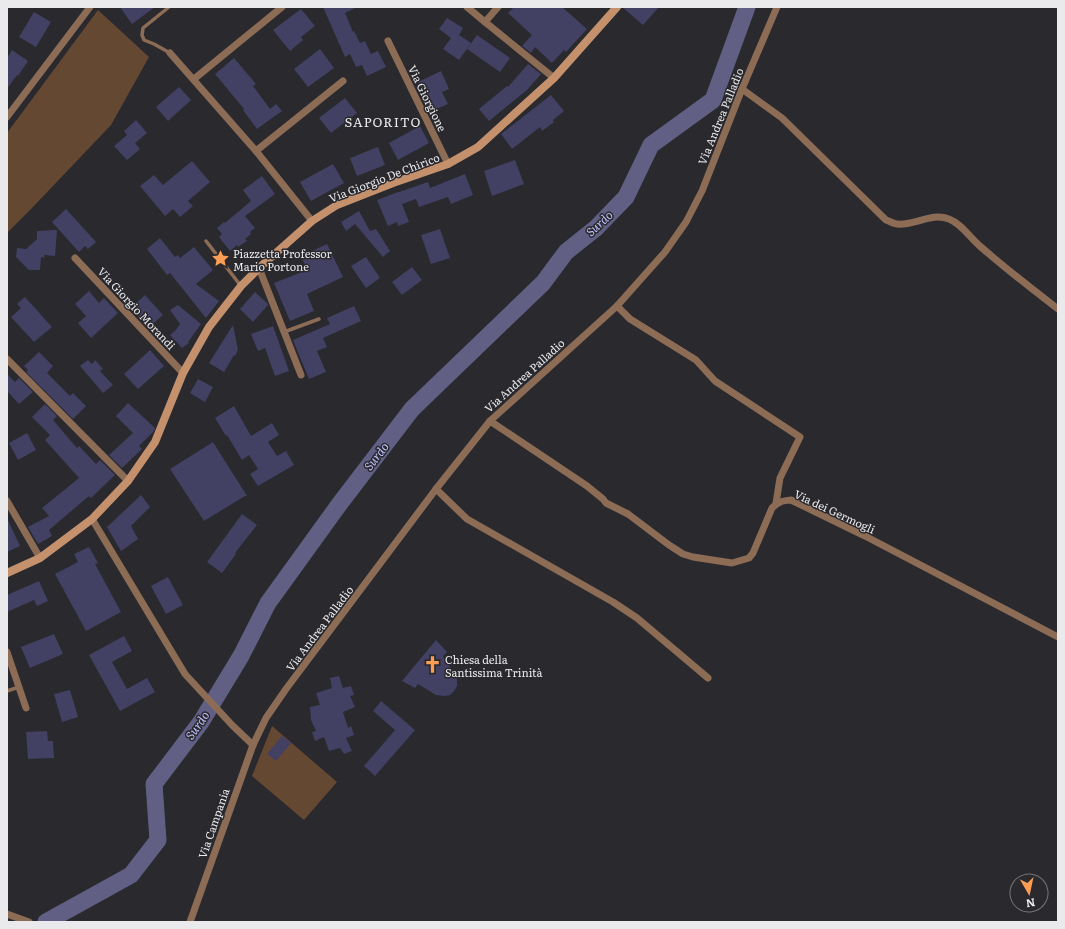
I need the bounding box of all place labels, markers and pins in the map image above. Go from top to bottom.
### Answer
place label: Piazzetta Professor Mario Portone [233,245,332,274]
place icon: Piazzetta Professor Mario Portone [210,249,230,269]
place label: Chiesa della Santissima Trinità [445,651,542,680]
church icon: Chiesa della Santissima Trinità [422,655,442,675]

